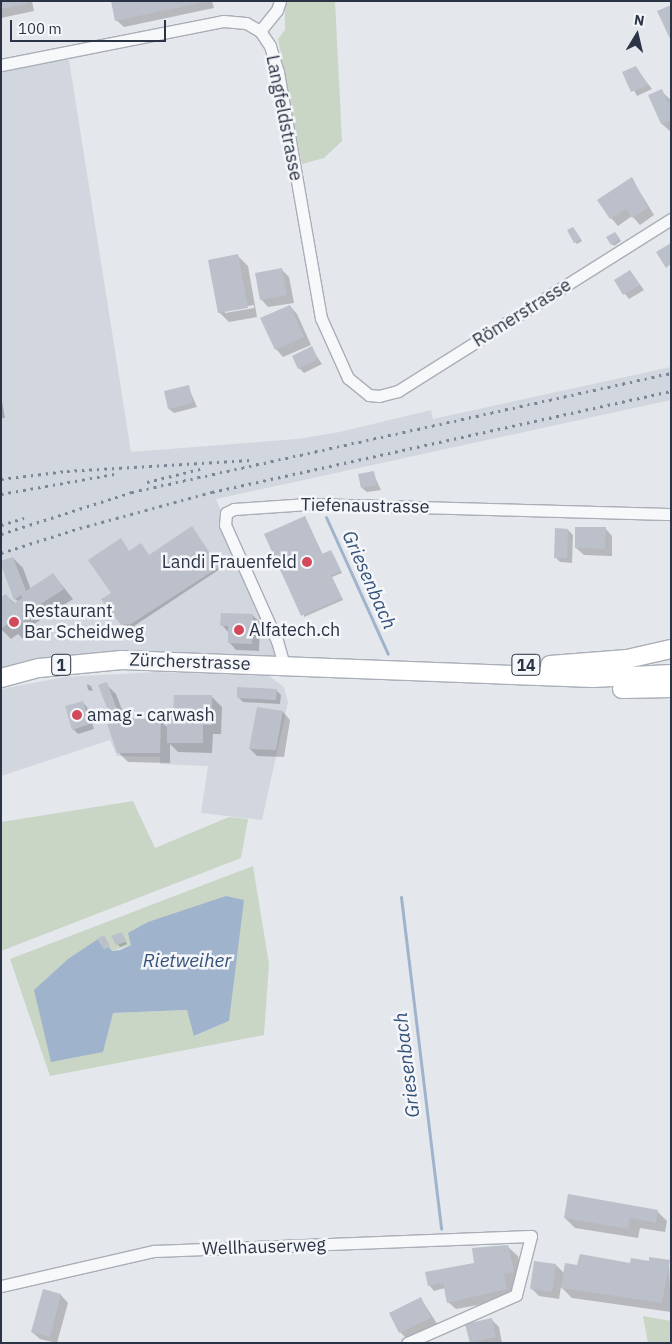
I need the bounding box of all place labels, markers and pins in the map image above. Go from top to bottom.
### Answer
place label: Landi Frauenfeld [162,551,297,573]
marker: Landi Frauenfeld [301,556,313,568]
place label: Restaurant Bar Scheidweg [24,601,144,644]
marker: Restaurant Bar Scheidweg [8,616,20,628]
place label: Alfatech.ch [249,619,340,641]
marker: Alfatech.ch [233,624,245,636]
place label: amag - carwash [87,704,215,726]
marker: amag - carwash [71,709,83,721]

